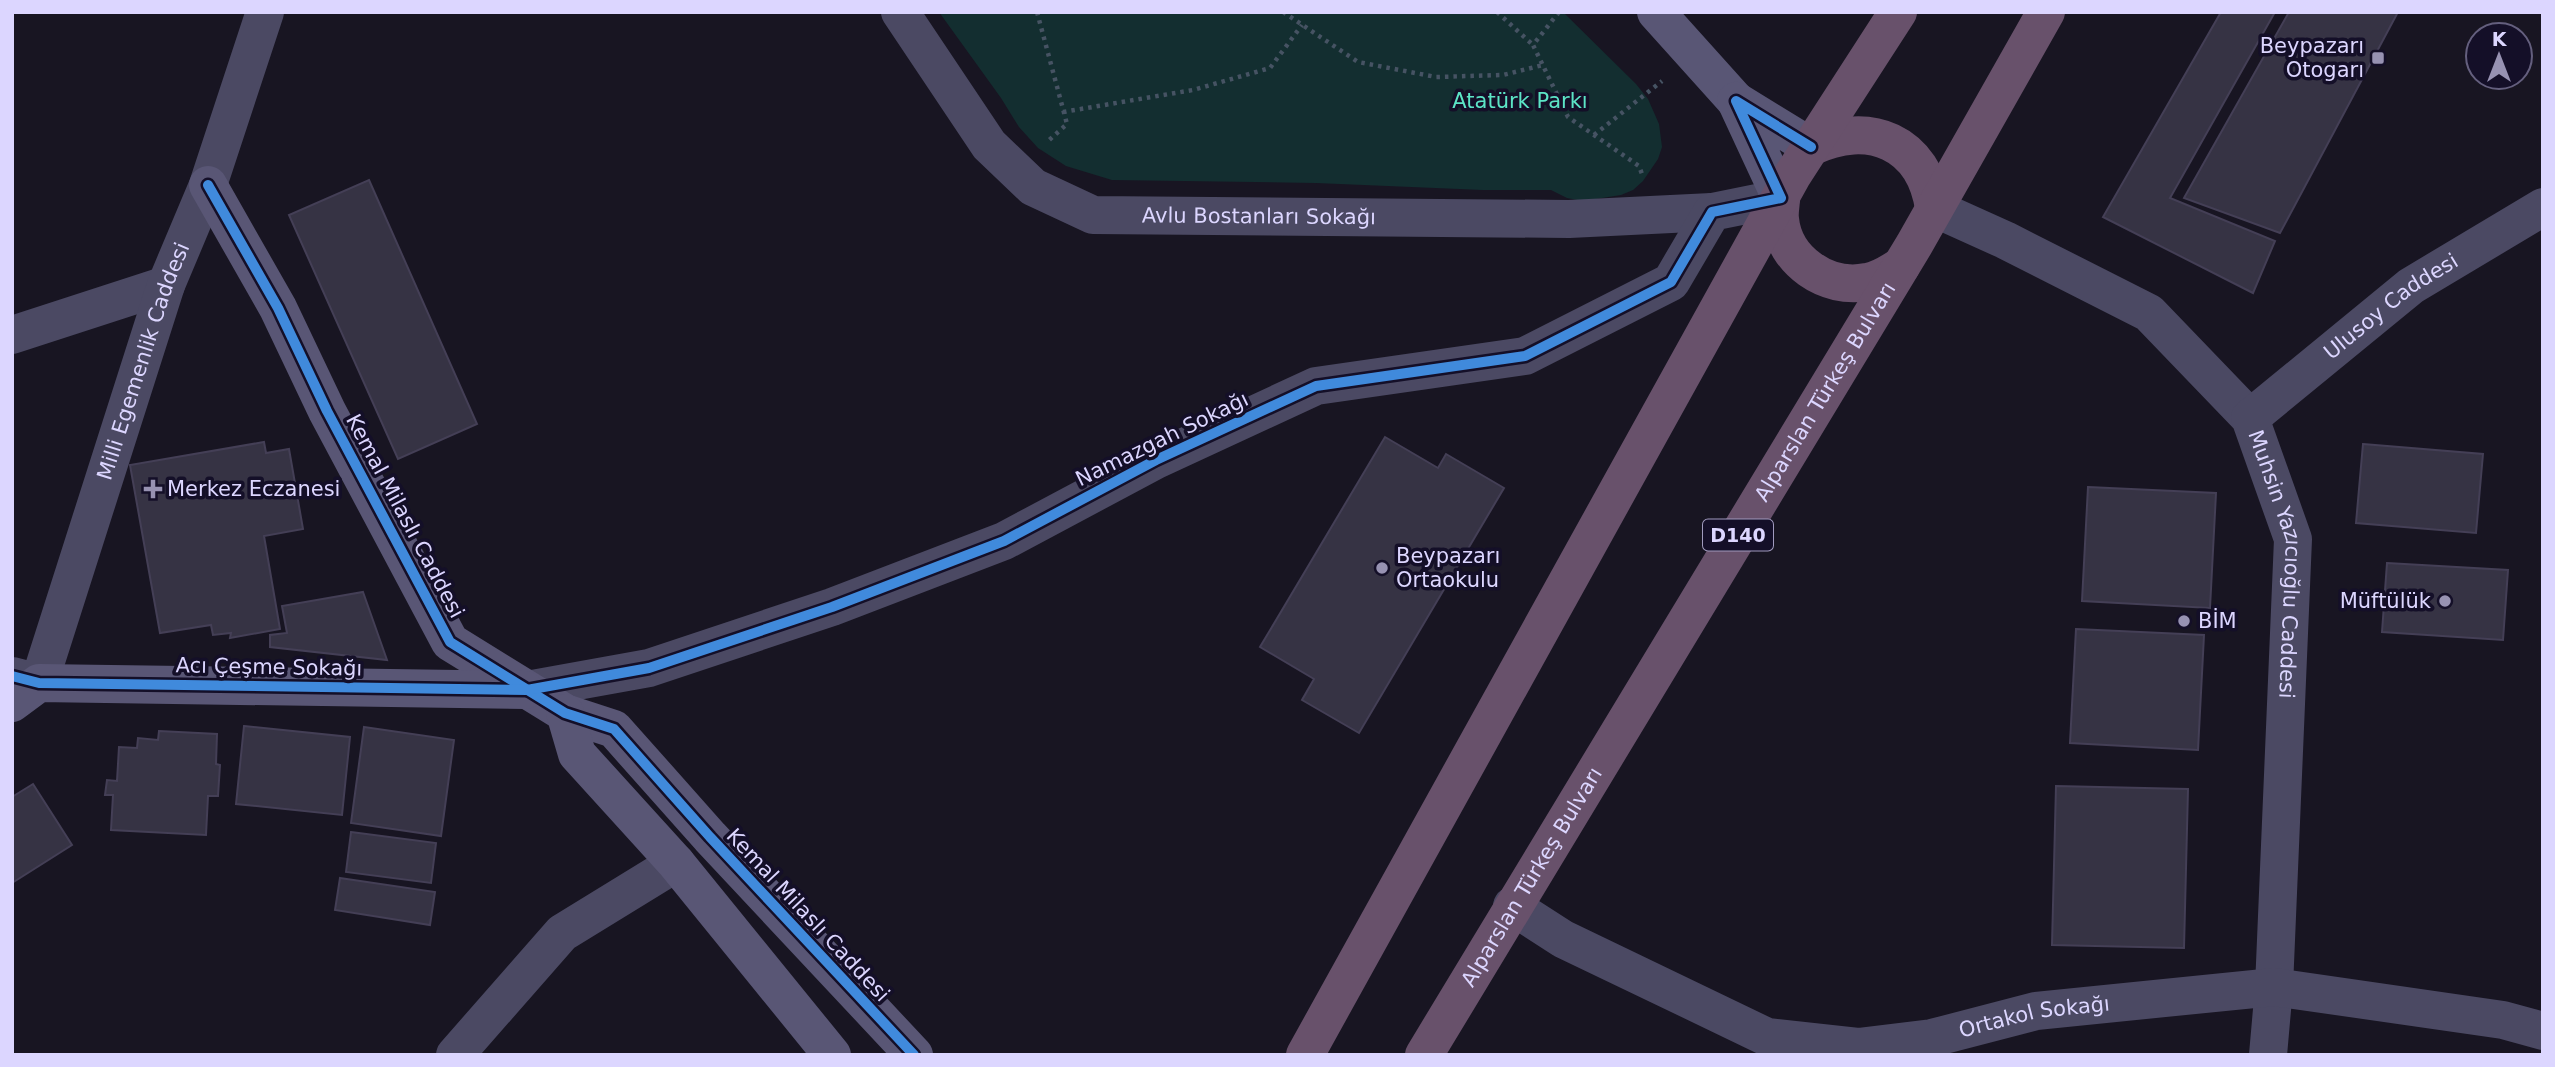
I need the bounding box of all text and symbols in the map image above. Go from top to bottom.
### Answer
north arrow [2464,21,2534,91]
text: K [2492,28,2508,50]
place label: Beypazarı Otogarı [2260,34,2364,82]
marker: Beypazarı Otogarı [2370,50,2386,66]
park label: Atatürk Parkı [1452,89,1588,113]
street label: Avlu Bostanları Sokağı [1142,203,1376,229]
street label: Milli Egemenlik Caddesi [93,239,194,483]
street label: Ulusoy Caddesi [2319,249,2462,364]
street label: Alparslan Türkeş Bulvarı [1750,278,1901,506]
street label: Namazgah Sokağı [1072,387,1252,491]
street label: Kemal Milaslı Caddesi [341,410,469,622]
street label: Muhsin Yazıcıoğlu Caddesi [2243,427,2305,699]
place label: Merkez Eczanesi [167,477,340,501]
marker: Merkez Eczanesi [145,481,161,497]
road number: D140 [1703,520,1773,550]
place label: Beypazarı Ortaokulu [1396,544,1500,592]
marker: Beypazarı Ortaokulu [1374,560,1390,576]
place label: Müftülük [2340,589,2432,613]
marker: Müftülük [2437,593,2453,609]
place label: BİM [2198,608,2237,633]
marker: BİM [2176,613,2192,629]
street label: Acı Çeşme Sokağı [175,653,363,681]
street label: Alparslan Türkeş Bulvarı [1456,763,1607,991]
street label: Kemal Milaslı Caddesi [722,824,894,1006]
street label: Ortakol Sokağı [1956,992,2111,1043]

